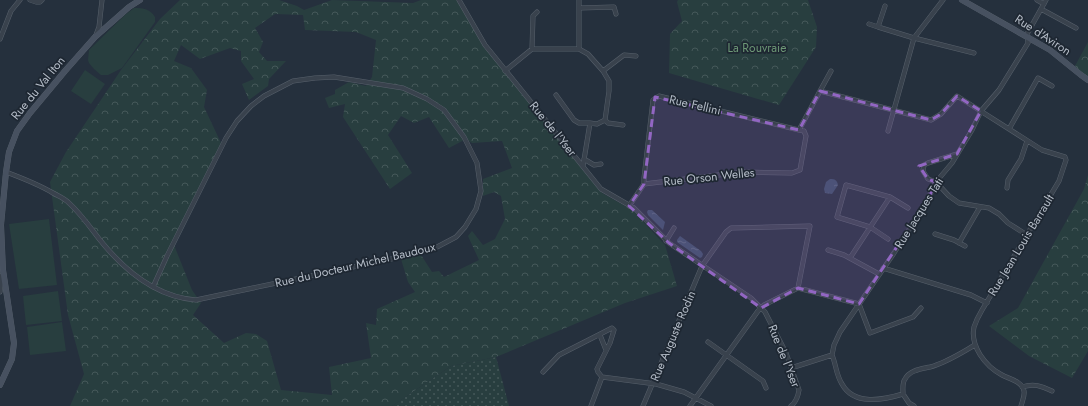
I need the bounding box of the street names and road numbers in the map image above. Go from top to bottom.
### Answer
street label: Rue d'Aviron [1011,10,1075,60]
street label: Rue du Val Iton [7,52,69,124]
street label: Rue Fellini [667,90,723,120]
street label: Rue de l'Yser [525,98,581,161]
street label: Rue Orson Welles [663,163,756,191]
street label: Rue Jacques Tati [890,174,948,252]
street label: Rue Jean Louis Barrault [983,191,1059,299]
street label: Rue du Docteur Michel Baudoux [273,238,438,292]
street label: Rue Auguste Rodin [646,288,700,384]
street label: Rue de l'Yser [763,322,805,391]

